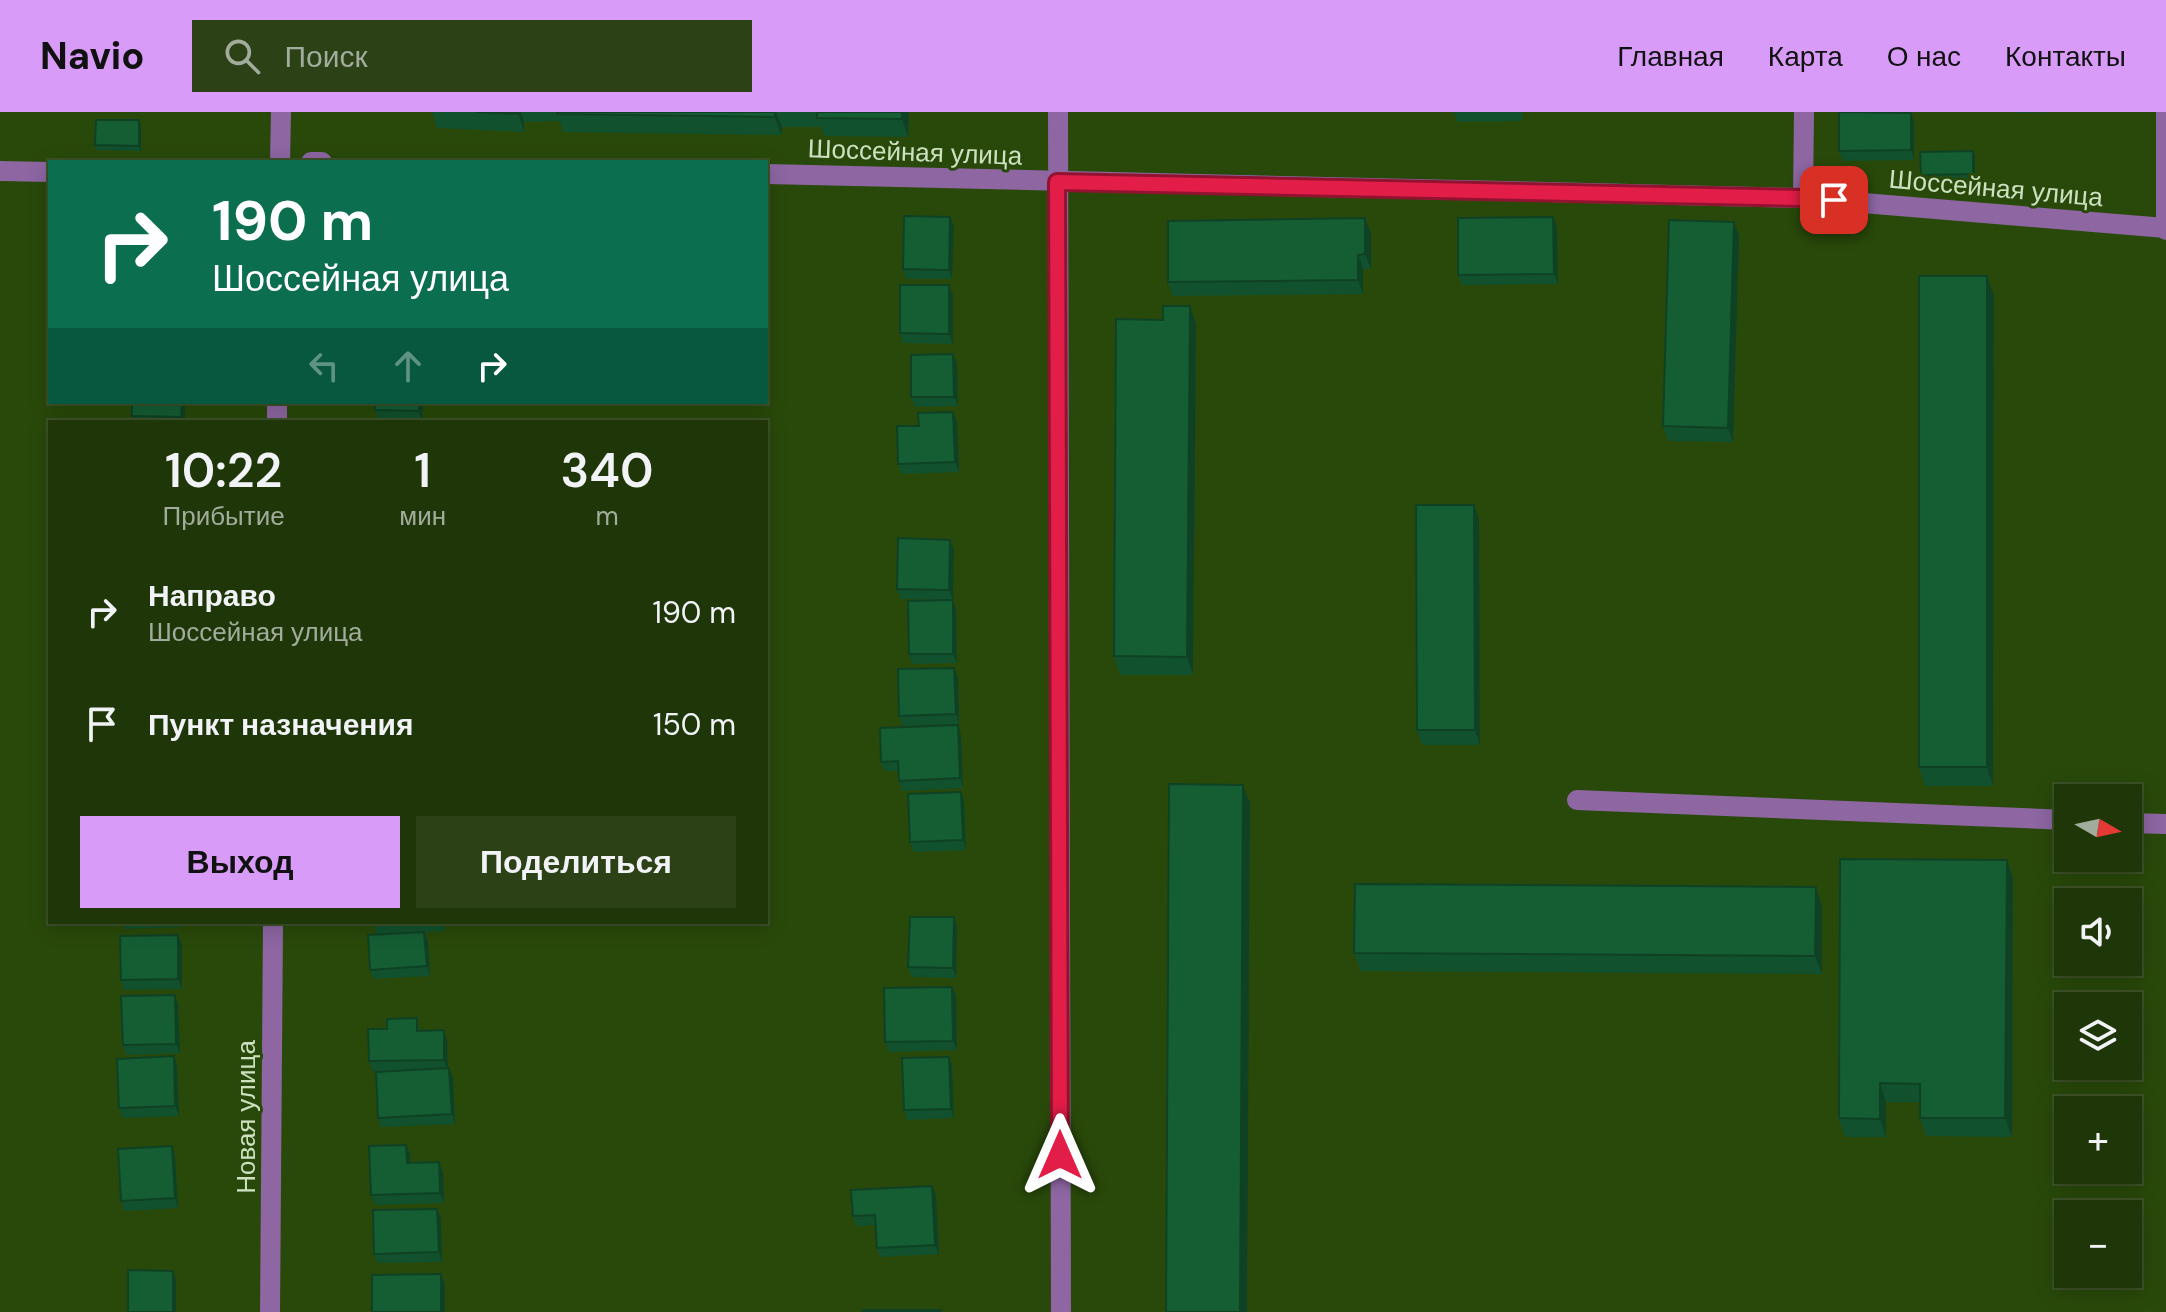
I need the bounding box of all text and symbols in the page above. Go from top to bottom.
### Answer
search box [192,20,752,92]
text: Navio [40,31,144,81]
icon: search [220,34,264,78]
text: Поиск [284,37,368,76]
text: Главная [1617,38,1724,75]
text: Карта [1768,38,1843,75]
text: О нас [1887,38,1961,75]
text: Контакты [2005,38,2126,75]
street label: Шоссейная улица [807,131,1023,173]
street label: Шоссейная улица [1888,162,2105,214]
pin [1800,166,1868,234]
icon: arrive [1812,178,1856,222]
text: 190 m [212,184,373,257]
icon: right [80,192,184,296]
text: Шоссейная улица [212,255,509,302]
icon: left [302,344,346,388]
icon: ahead [386,344,430,388]
icon: right [470,344,514,388]
text: 10:22 [165,439,282,502]
text: 1 [414,439,431,502]
text: 340 [561,439,653,502]
text: Прибытие [163,499,285,533]
text: мин [399,499,446,533]
text: m [595,499,619,533]
text: Направо [148,576,276,615]
icon: right [80,590,124,634]
text: 190 m [653,593,736,632]
text: Шоссейная улица [148,615,363,649]
icon: arrive [80,702,124,746]
text: Пункт назначения [148,705,413,744]
text: 150 m [653,705,736,744]
north arrow [2054,784,2142,872]
map controls [2054,784,2142,1288]
button: Выход [80,816,400,908]
button: Поделиться [416,816,736,908]
button: sound [2054,888,2142,976]
button: layers [2054,992,2142,1080]
street label: Новая улица [229,1040,263,1194]
button: + [2054,1096,2142,1184]
position arrow [1018,1113,1102,1197]
button: − [2054,1200,2142,1288]

